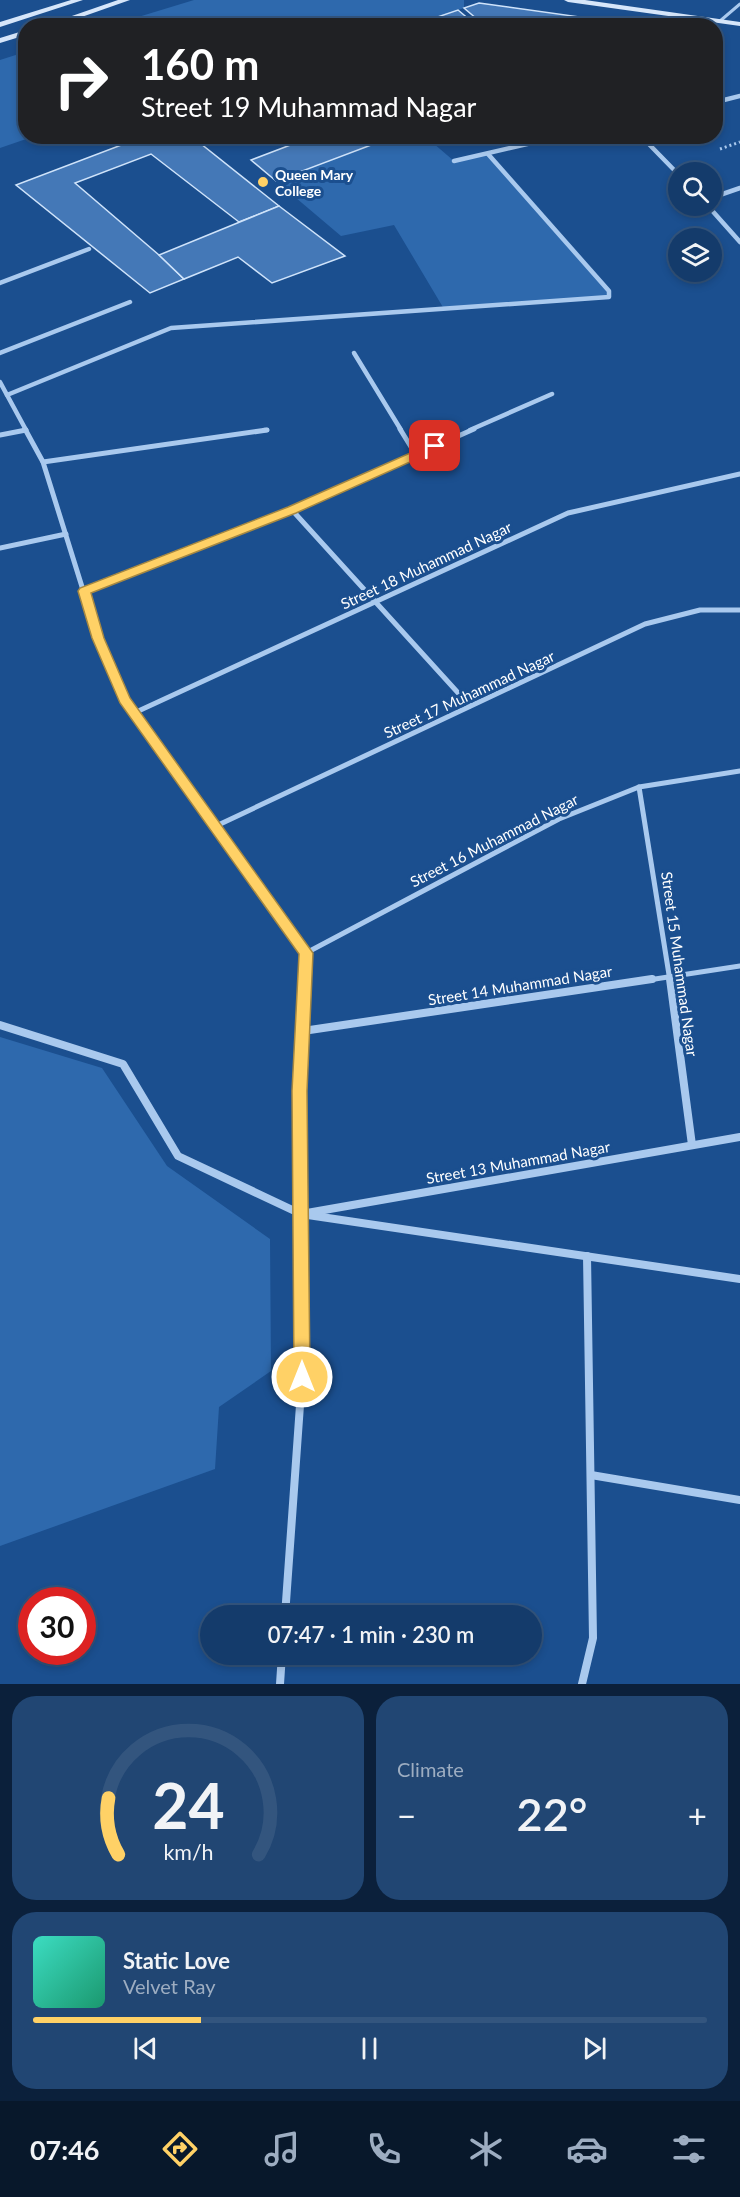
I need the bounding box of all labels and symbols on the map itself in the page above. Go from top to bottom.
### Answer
place label: Queen Mary College [275,166,354,199]
marker: Queen Mary College [256,175,270,189]
pin [409,420,460,471]
street label: Street 18 Muhammad Nagar [338,517,515,613]
street label: Street 17 Muhammad Nagar [381,646,558,742]
street label: Street 16 Muhammad Nagar [407,789,582,890]
street label: Street 15 Muhammad Nagar [658,870,702,1058]
street label: Street 14 Muhammad Nagar [427,961,614,1008]
street label: Street 13 Muhammad Nagar [425,1137,612,1187]
position arrow [270,1345,334,1409]
speed limit sign: 30 [18,1587,96,1665]

